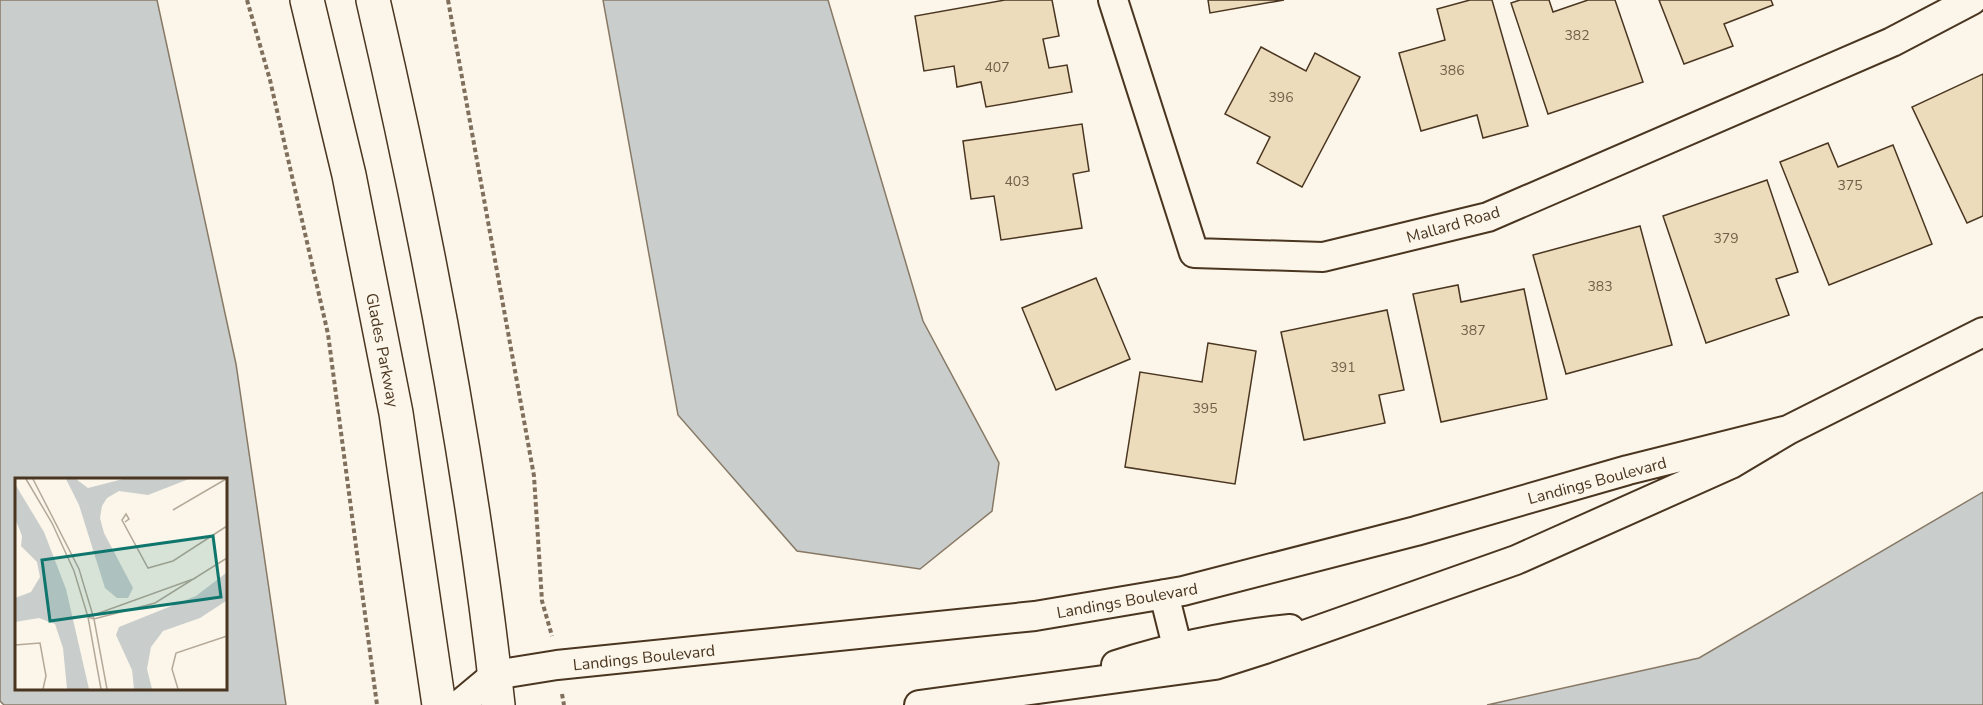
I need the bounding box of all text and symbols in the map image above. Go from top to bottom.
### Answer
house number: 382 [1564,26,1590,45]
house number: 407 [984,58,1010,77]
house number: 386 [1439,61,1465,80]
house number: 396 [1268,88,1294,107]
house number: 403 [1004,172,1030,191]
house number: 375 [1837,176,1863,195]
street label: Mallard Road [1404,201,1503,249]
house number: 379 [1713,229,1739,248]
house number: 383 [1587,277,1613,296]
street label: Glades Parkway [360,291,404,410]
house number: 387 [1460,321,1486,340]
house number: 391 [1330,358,1356,377]
house number: 395 [1192,399,1218,418]
street label: Landings Boulevard [1525,452,1669,510]
inset map [15,478,226,690]
street label: Landings Boulevard [1055,578,1199,624]
street label: Landings Boulevard [572,640,716,676]

